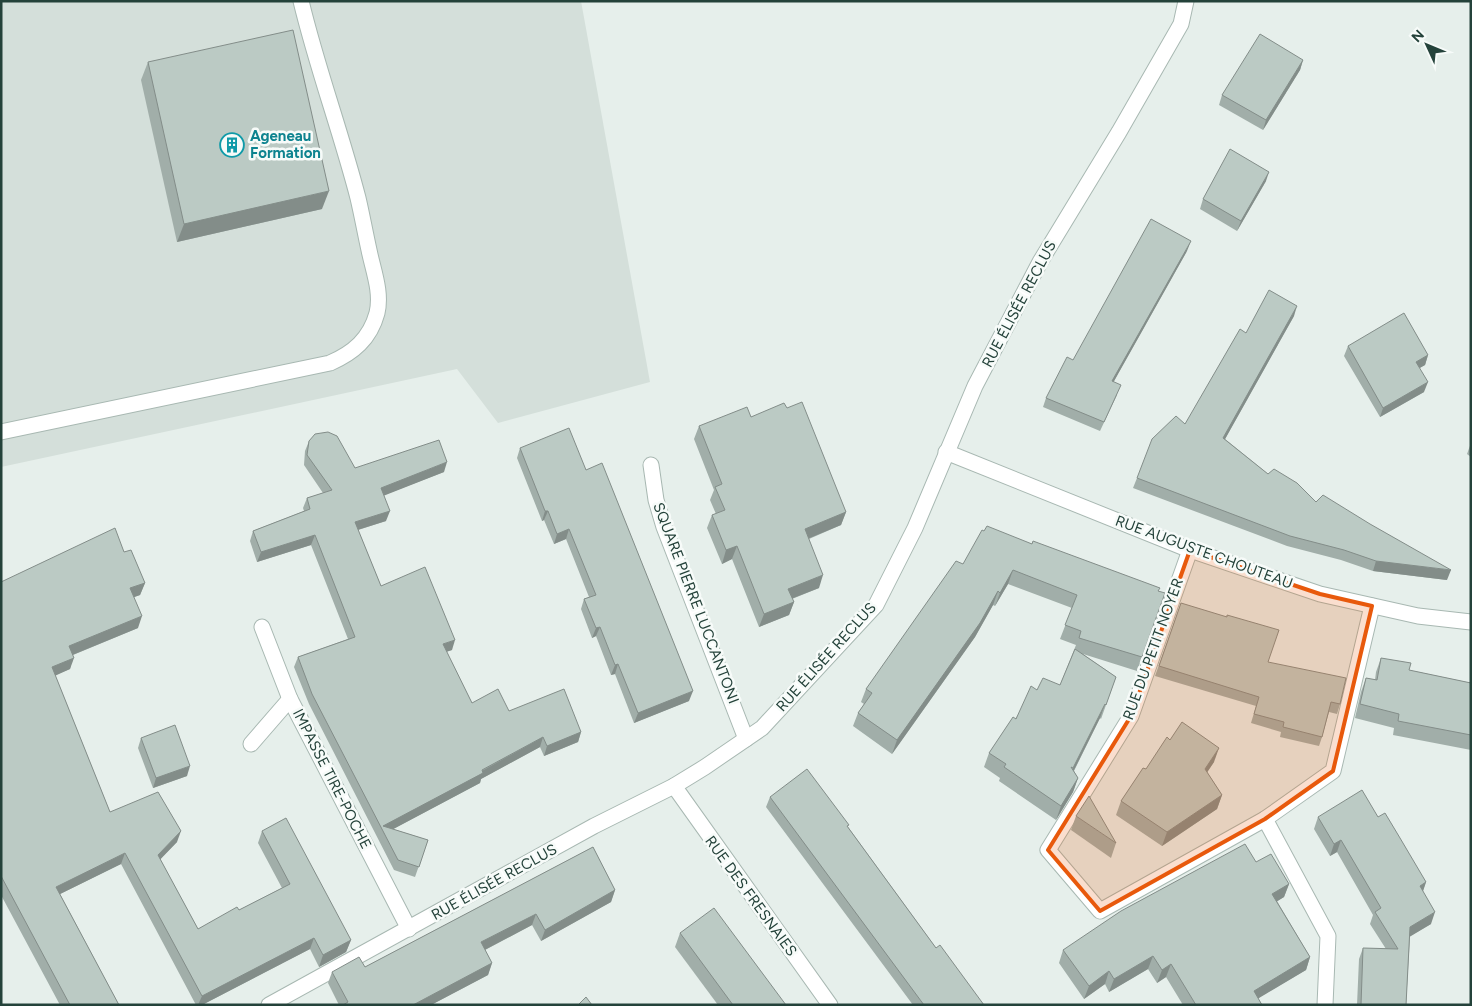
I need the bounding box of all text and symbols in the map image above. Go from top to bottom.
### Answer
north arrow [1402,20,1452,70]
text: N [1408,27,1428,46]
place label: Ageneau Formation [250,127,321,162]
building icon: Ageneau Formation [219,132,245,158]
street label: RUE ÉLISÉE RECLUS [978,238,1060,370]
street label: SQUARE PIERRE LUCCANTONI [649,500,743,706]
street label: RUE AUGUSTE CHOUTEAU [1113,511,1295,593]
street label: RUE DU PETIT NOYER [1119,576,1187,722]
street label: RUE ÉLISÉE RECLUS [772,599,880,715]
street label: IMPASSE TIRE-POCHE [289,706,375,852]
street label: RUE DES FRESNAIES [701,832,801,960]
street label: RUE ÉLISÉE RECLUS [428,840,560,924]

